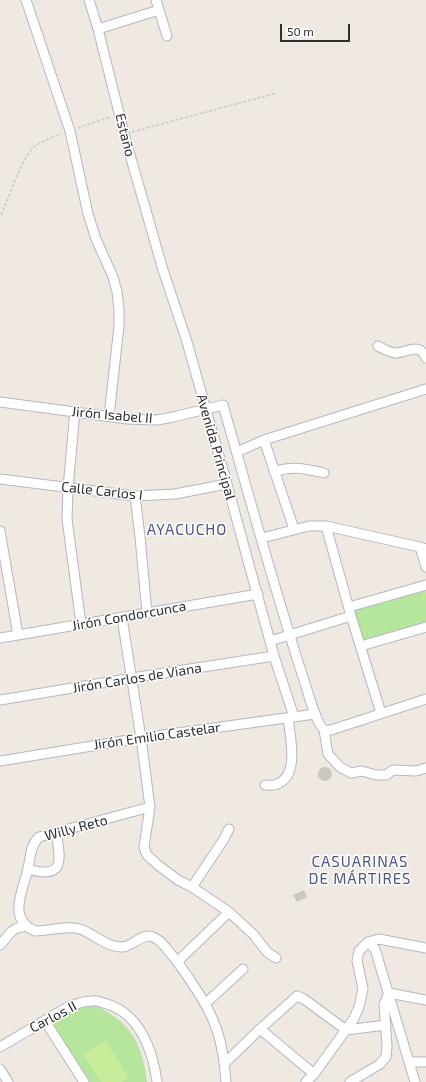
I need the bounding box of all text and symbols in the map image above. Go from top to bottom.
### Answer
scale bar [282,16,352,42]
text: 50 m [287,24,314,38]
street label: Estaño [112,112,138,158]
street label: Avenida Principal [193,392,239,502]
street label: Jirón Isabel II [71,403,153,427]
street label: Calle Carlos I [60,478,144,504]
district label: AYACUCHO [147,521,227,539]
street label: Jirón Condorcunca [71,598,187,634]
street label: Jirón Carlos de Viana [71,659,203,697]
street label: Jirón Emilio Castelar [92,719,222,753]
street label: Willy Reto [43,812,109,844]
district label: CASUARINAS DE MÁRTIRES [308,853,412,888]
street label: Carlos II [27,998,79,1036]

